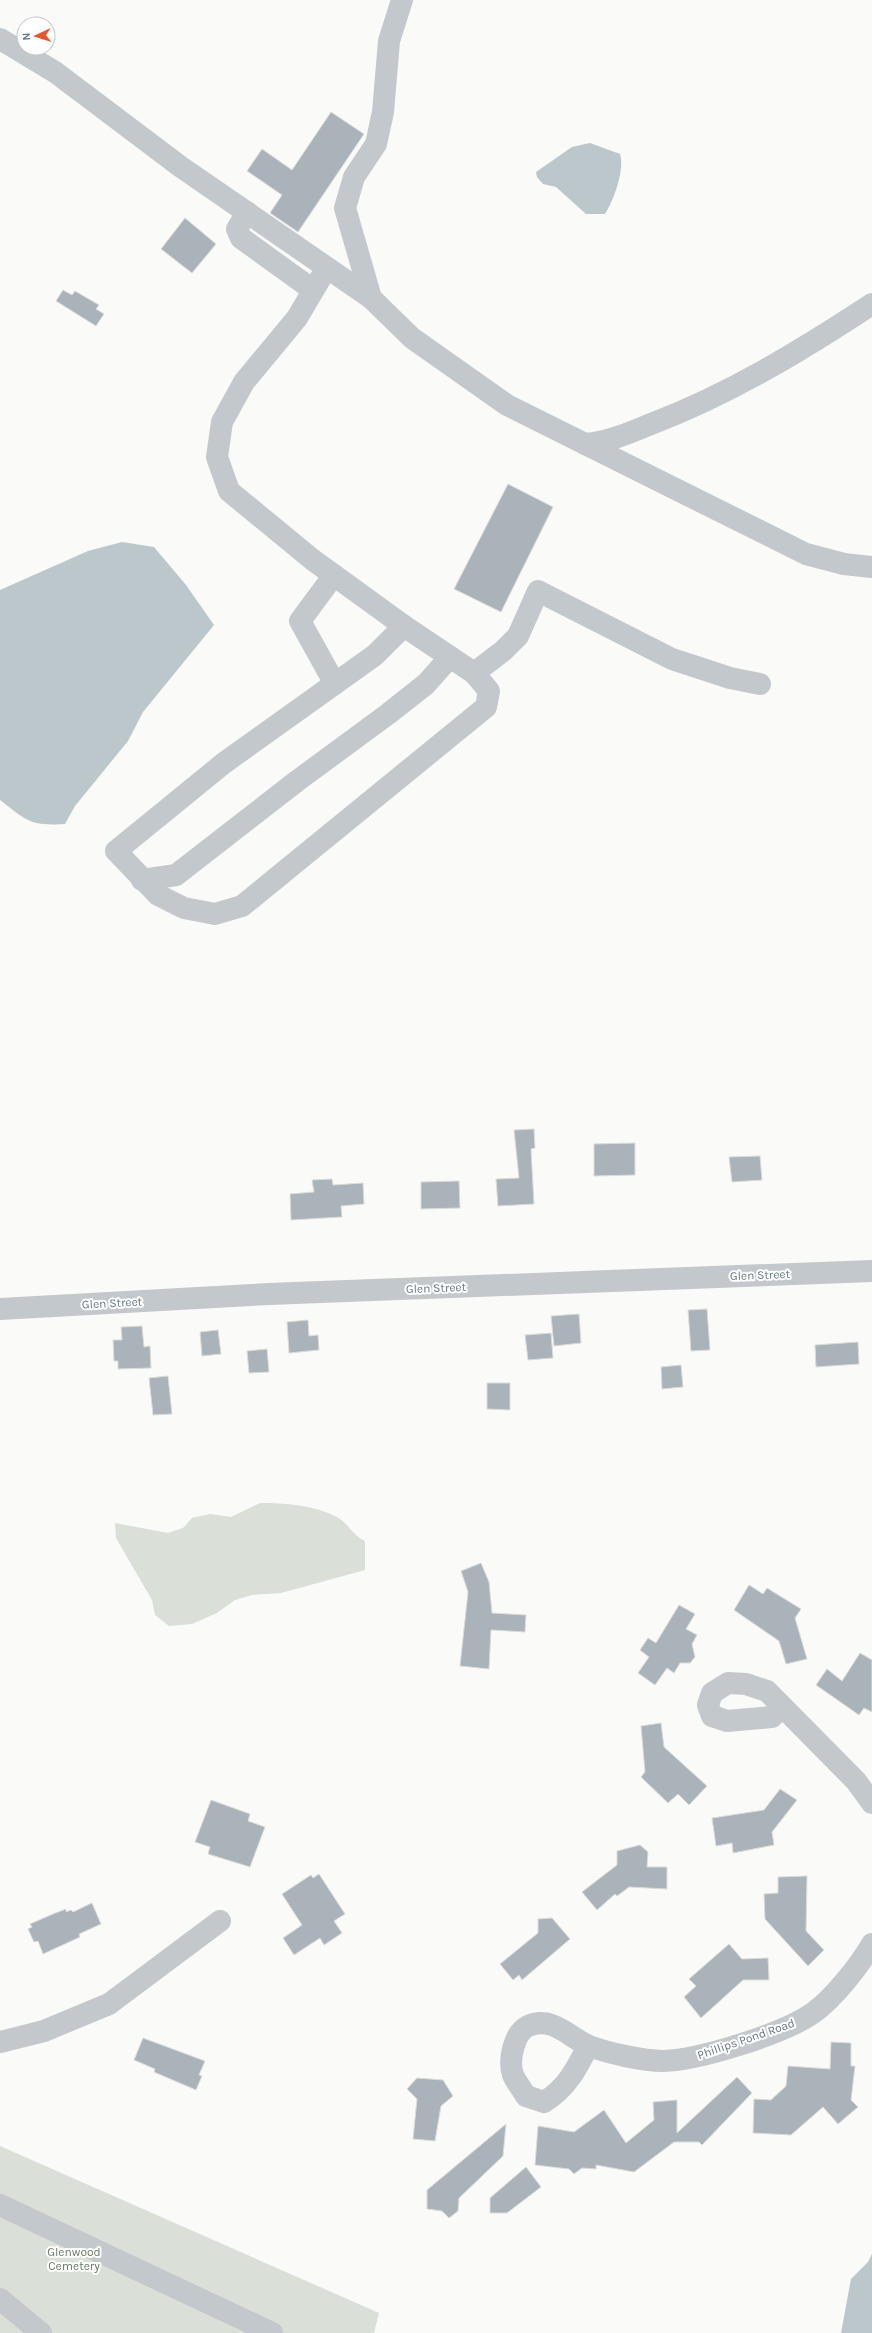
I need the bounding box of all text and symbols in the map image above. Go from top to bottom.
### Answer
north arrow [16,16,56,56]
text: N [20,32,33,41]
street label: Glen Street [730,1267,791,1283]
street label: Glen Street [406,1280,467,1296]
street label: Glen Street [82,1294,143,1312]
street label: Phillips Pond Road [696,2016,796,2062]
park label: Glenwood Cemetery [47,2245,101,2273]

